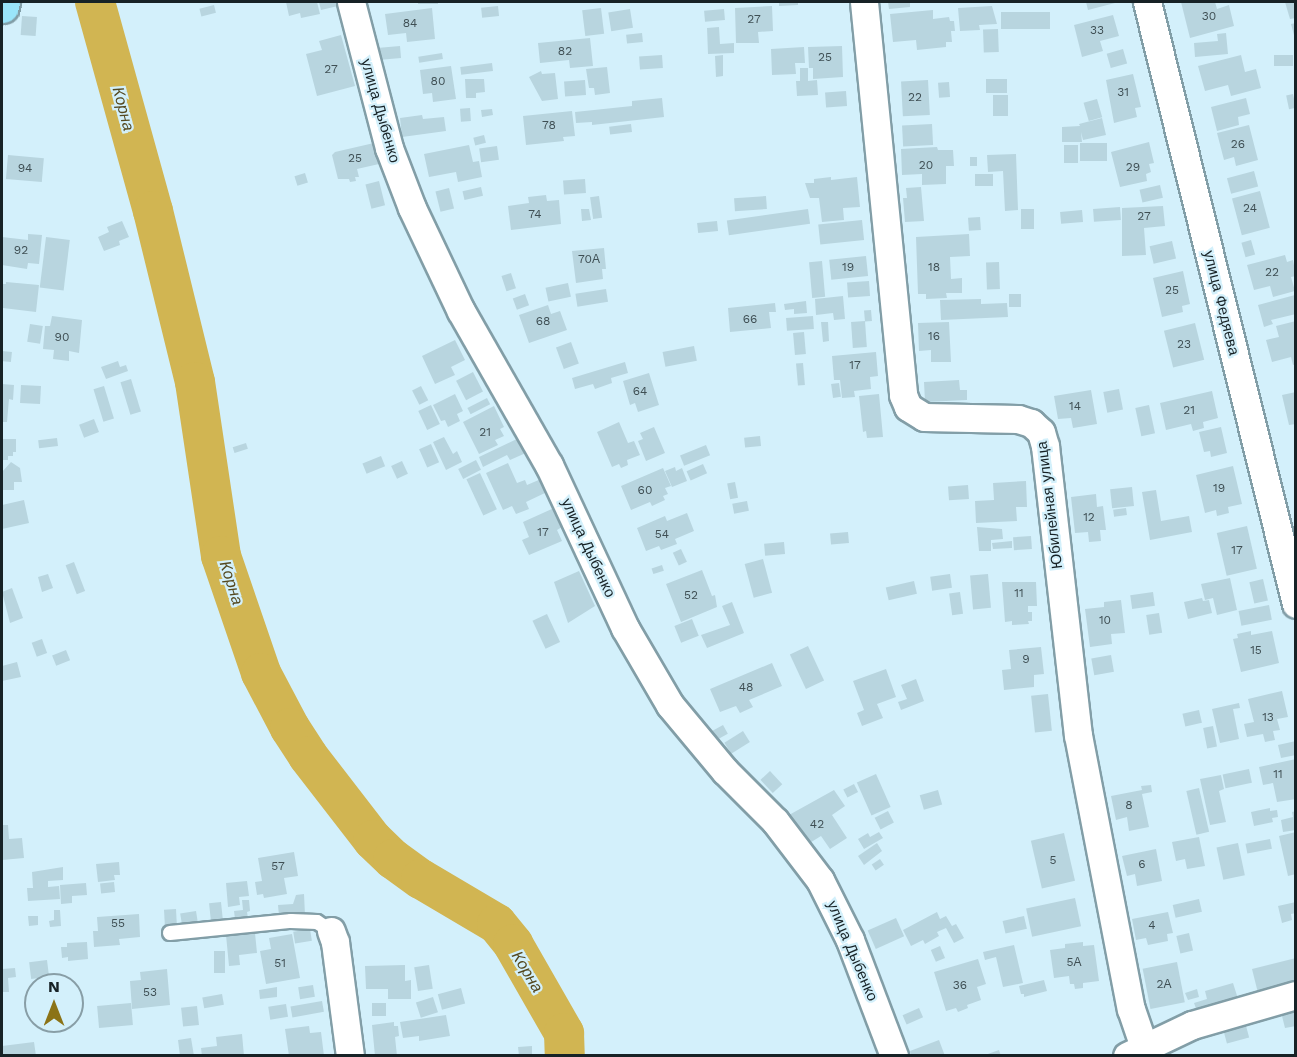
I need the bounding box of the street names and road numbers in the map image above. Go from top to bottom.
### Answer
street label: улица Дыбенко [357,57,403,165]
street label: улица Федяева [1199,249,1243,357]
street label: Юбилейная улица [1033,440,1067,570]
street label: улица Дыбенко [557,496,619,600]
street label: улица Дыбенко [823,898,881,1004]

